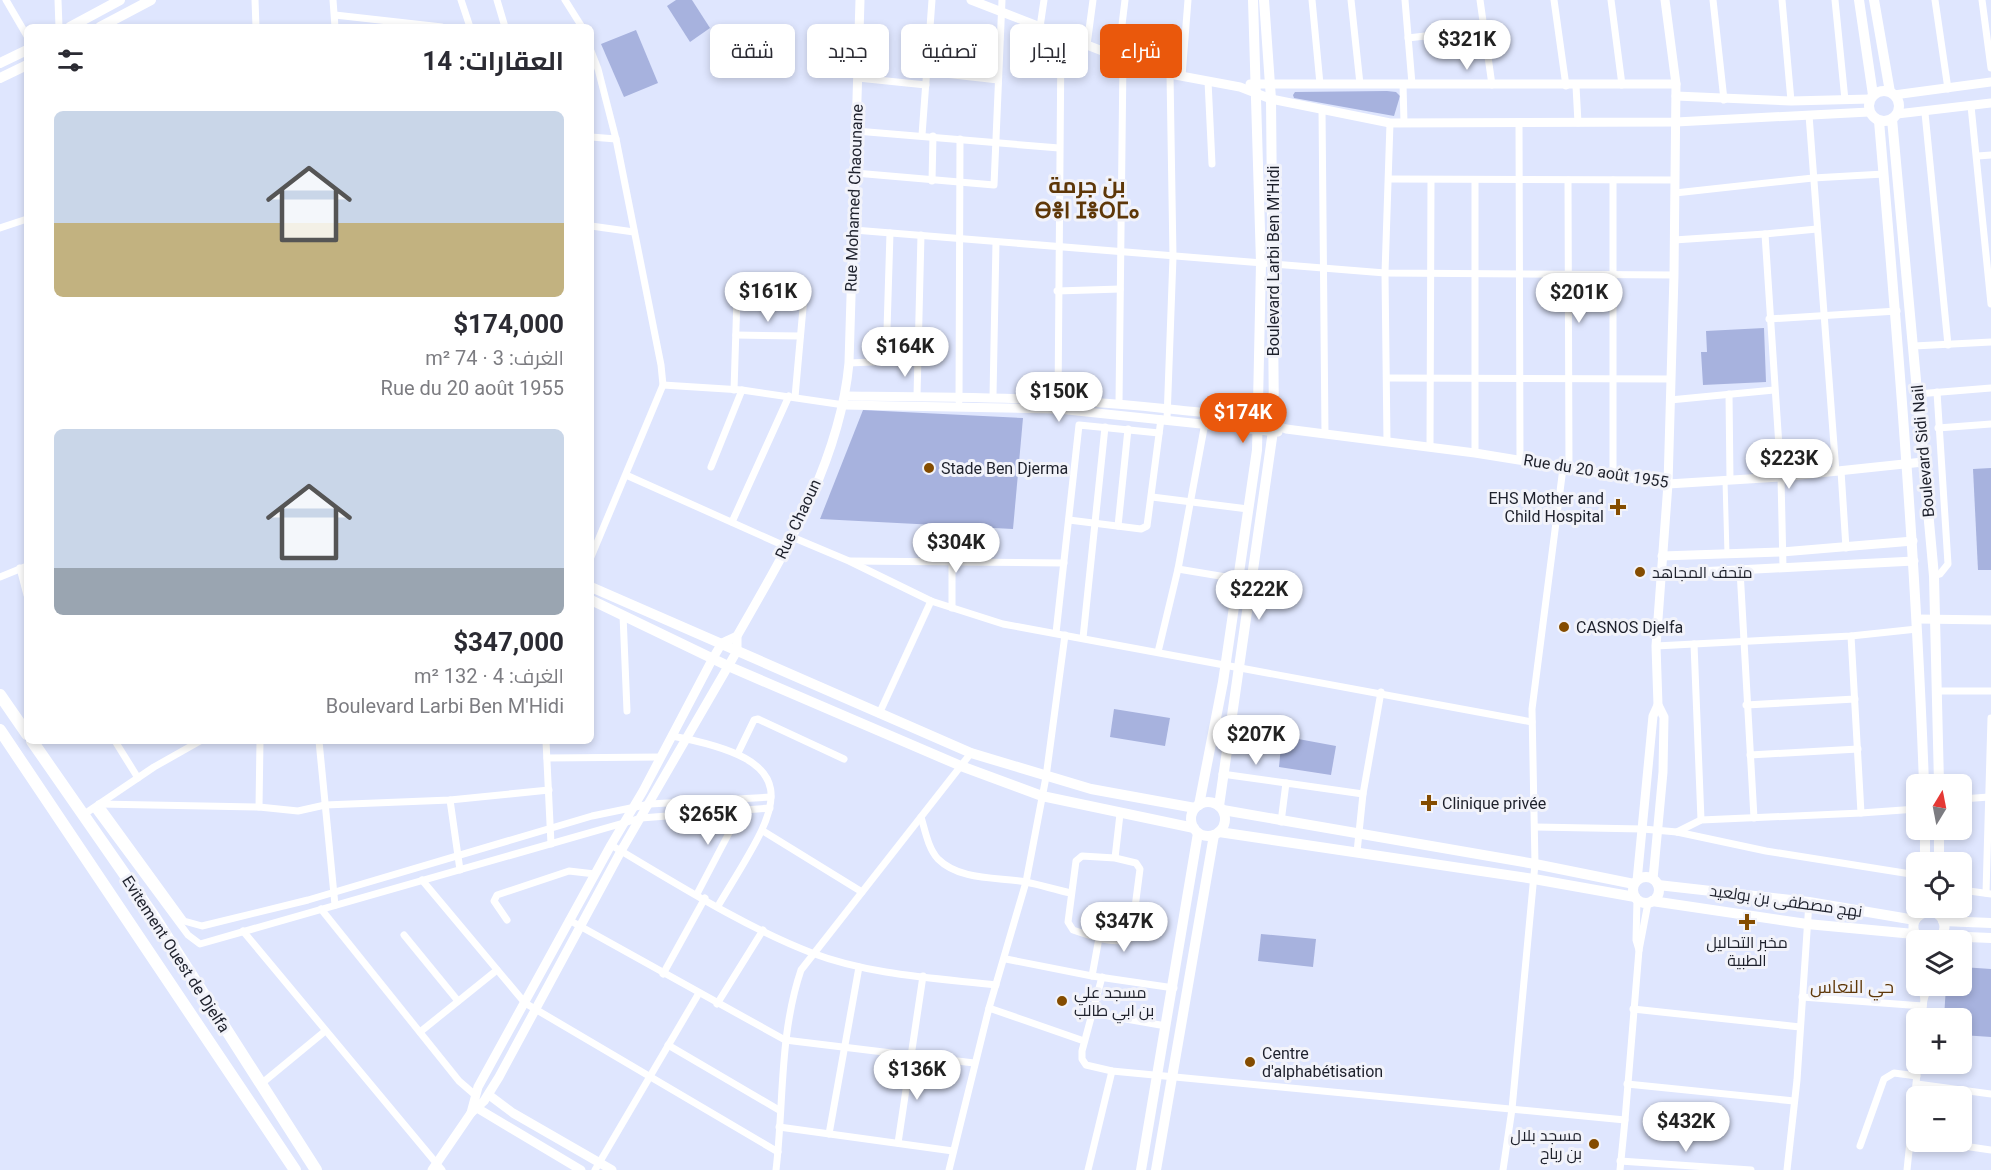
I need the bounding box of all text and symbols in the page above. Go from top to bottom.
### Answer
pin: $321K [1425,20,1509,71]
chip: شقة [710,24,795,78]
chip: جديد [807,24,889,78]
chip: تصفية [901,24,998,78]
chip: إيجار [1010,24,1088,78]
chip: شراء [1100,24,1182,78]
text: $321K [1438,27,1496,51]
icon: filters [54,44,87,77]
text: العقارات: 14 [422,46,564,76]
street label: Rue Mohamed Chaounane [841,104,867,292]
icon: home [255,150,363,258]
street label: Boulevard Larbi Ben M'Hidi [1264,166,1283,356]
district label: بن جرمة ⴱⴻⵏ ⵊⴻⵔⵎⴰ [1035,173,1139,223]
pin: $161K [726,272,810,323]
pin: $201K [1537,273,1621,324]
text: $161K [739,279,797,303]
text: $201K [1550,280,1608,304]
text: $174,000 [453,309,564,339]
pin: $164K [863,327,947,378]
text: $164K [876,334,934,358]
text: الغرف: 3 · 74 m² [425,346,564,370]
pin: $150K [1017,372,1101,423]
text: Rue du 20 août 1955 [381,376,564,400]
text: $150K [1030,379,1088,403]
street label: Boulevard Sidi Nail [1908,384,1938,518]
pin: $174K [1201,393,1285,444]
text: $174K [1214,400,1272,424]
pin: $223K [1747,439,1831,490]
text: $223K [1760,446,1818,470]
street label: Rue du 20 août 1955 [1522,450,1670,492]
place label: Stade Ben Djerma [941,459,1068,478]
marker: Stade Ben Djerma [922,461,936,475]
icon: home [255,468,363,576]
street label: Rue Chaoun [771,476,825,562]
place label: EHS Mother and Child Hospital [1488,489,1604,526]
marker: EHS Mother and Child Hospital [1609,498,1627,516]
pin: $304K [914,523,998,574]
text: $304K [927,530,985,554]
place label: متحف المجاهد [1652,563,1753,582]
marker: متحف المجاهد [1633,565,1647,579]
pin: $222K [1217,570,1301,621]
text: $222K [1230,577,1288,601]
place label: CASNOS Djelfa [1576,618,1683,637]
marker: CASNOS Djelfa [1557,620,1571,634]
text: $347,000 [453,627,564,657]
text: الغرف: 4 · 132 m² [414,664,564,688]
text: Boulevard Larbi Ben M'Hidi [326,694,564,718]
pin: $207K [1214,715,1298,766]
text: $207K [1227,722,1285,746]
north arrow [1906,774,1972,840]
map controls [1906,774,1972,1152]
marker: Clinique privée [1420,794,1438,812]
place label: Clinique privée [1442,794,1546,813]
pin: $265K [666,795,750,846]
text: $265K [679,802,737,826]
button: locate [1906,852,1972,918]
street label: Evitement Ouest de Djelfa [118,872,234,1036]
street label: نهج مصطفى بن بولعيد [1708,881,1864,923]
pin: $347K [1082,902,1166,953]
text: $347K [1095,909,1153,933]
marker: مخبر التحاليل الطبية [1738,913,1756,931]
button: layers [1906,930,1972,996]
place label: مخبر التحاليل الطبية [1706,933,1788,970]
district label: حي النعاس [1810,976,1894,1001]
place label: مسجد علي بن ابي طالب [1074,983,1154,1024]
marker: مسجد علي بن ابي طالب [1055,994,1069,1008]
button: + [1906,1008,1972,1074]
place label: Centre d'alphabétisation [1262,1044,1383,1081]
pin: $136K [875,1050,959,1101]
marker: Centre d'alphabétisation [1243,1055,1257,1069]
text: $136K [888,1057,946,1081]
button: − [1906,1086,1972,1152]
pin: $432K [1644,1102,1728,1153]
text: $432K [1657,1109,1715,1133]
place label: مسجد بلال بن رباح [1510,1126,1582,1165]
marker: مسجد بلال بن رباح [1587,1137,1601,1151]

